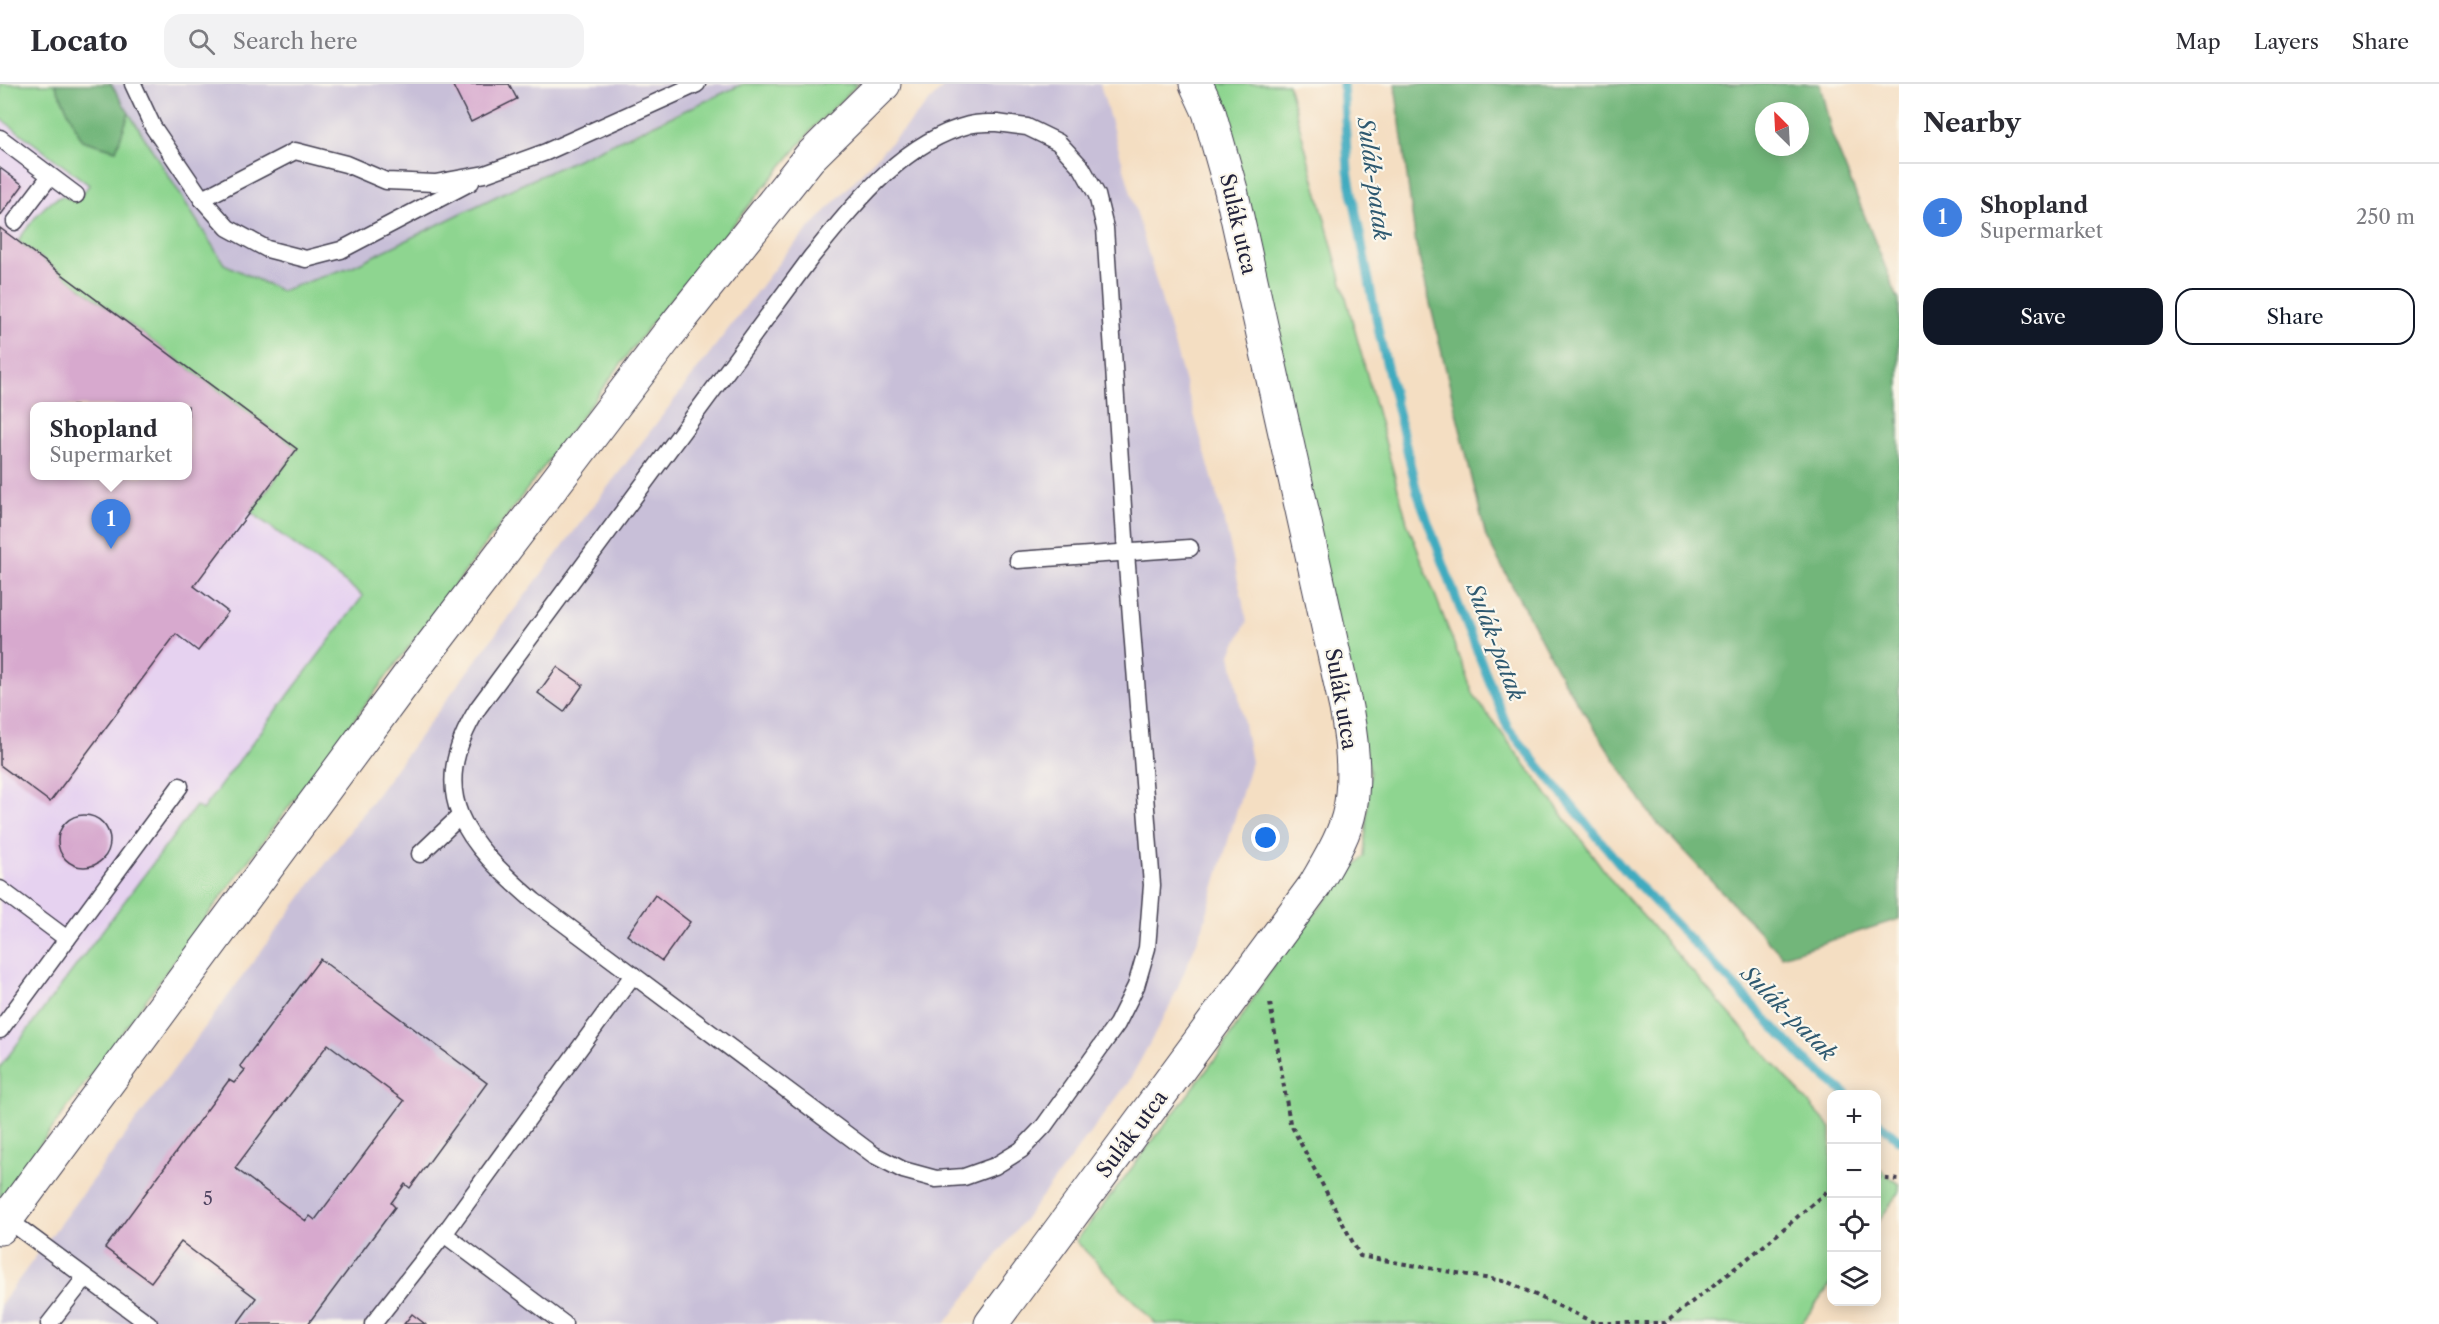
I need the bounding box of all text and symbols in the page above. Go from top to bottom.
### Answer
search box [164,14,584,68]
text: Locato [30,24,128,58]
icon: search [185,25,218,58]
text: Search here [233,28,358,55]
text: Map [2176,29,2221,54]
text: Layers [2254,29,2319,54]
text: Share [2352,29,2409,54]
north arrow [1755,102,1809,156]
text: Nearby [1923,107,2021,139]
water label: Sulák-patak [1351,114,1396,243]
street label: Sulák utca [1215,171,1262,278]
text: Shopland [1980,192,2088,219]
text: 1 [1938,205,1947,229]
text: 250 m [2356,205,2415,229]
text: Supermarket [1980,219,2103,243]
button: Save [1923,288,2163,345]
button: Share [2175,288,2415,345]
popup [30,402,192,480]
text: Shopland [50,416,158,443]
text: Supermarket [50,443,172,467]
pin: 1 [92,500,130,549]
water label: Sulák-patak [1460,578,1531,705]
street label: Sulák utca [1320,646,1363,753]
your location [1251,823,1280,852]
water label: Sulák-patak [1734,959,1842,1067]
street label: Sulák utca [1091,1084,1173,1182]
map controls [1827,1090,1881,1306]
button: + [1827,1090,1881,1144]
button: − [1827,1144,1881,1198]
house number: 5 [203,1188,213,1210]
button: locate [1827,1198,1881,1252]
button: layers [1827,1252,1881,1306]

